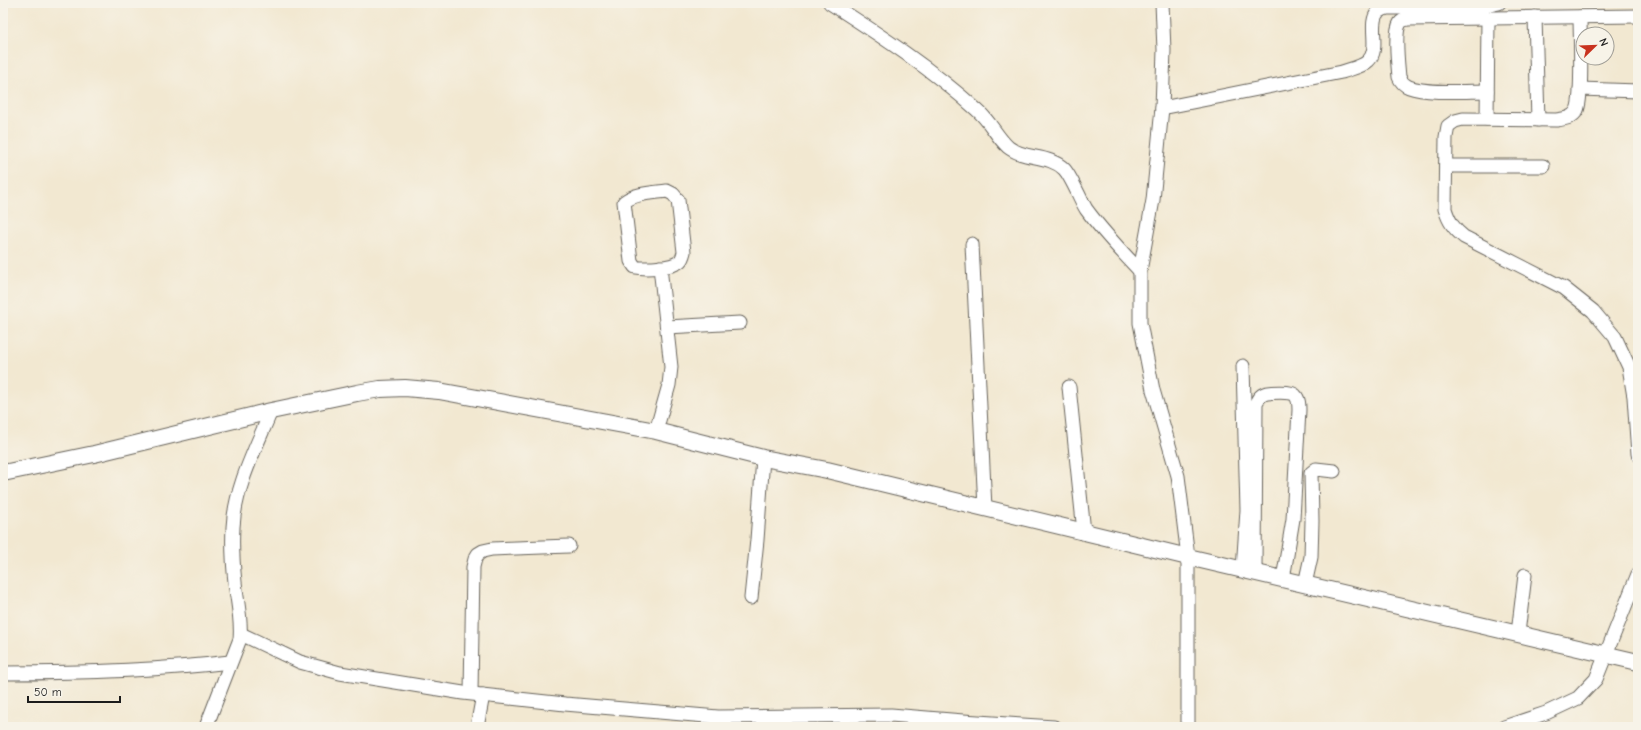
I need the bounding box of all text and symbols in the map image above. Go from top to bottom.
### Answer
north arrow [1575,26,1615,66]
text: N [1596,36,1611,48]
scale bar [28,678,120,704]
text: 50 m [34,685,62,699]

